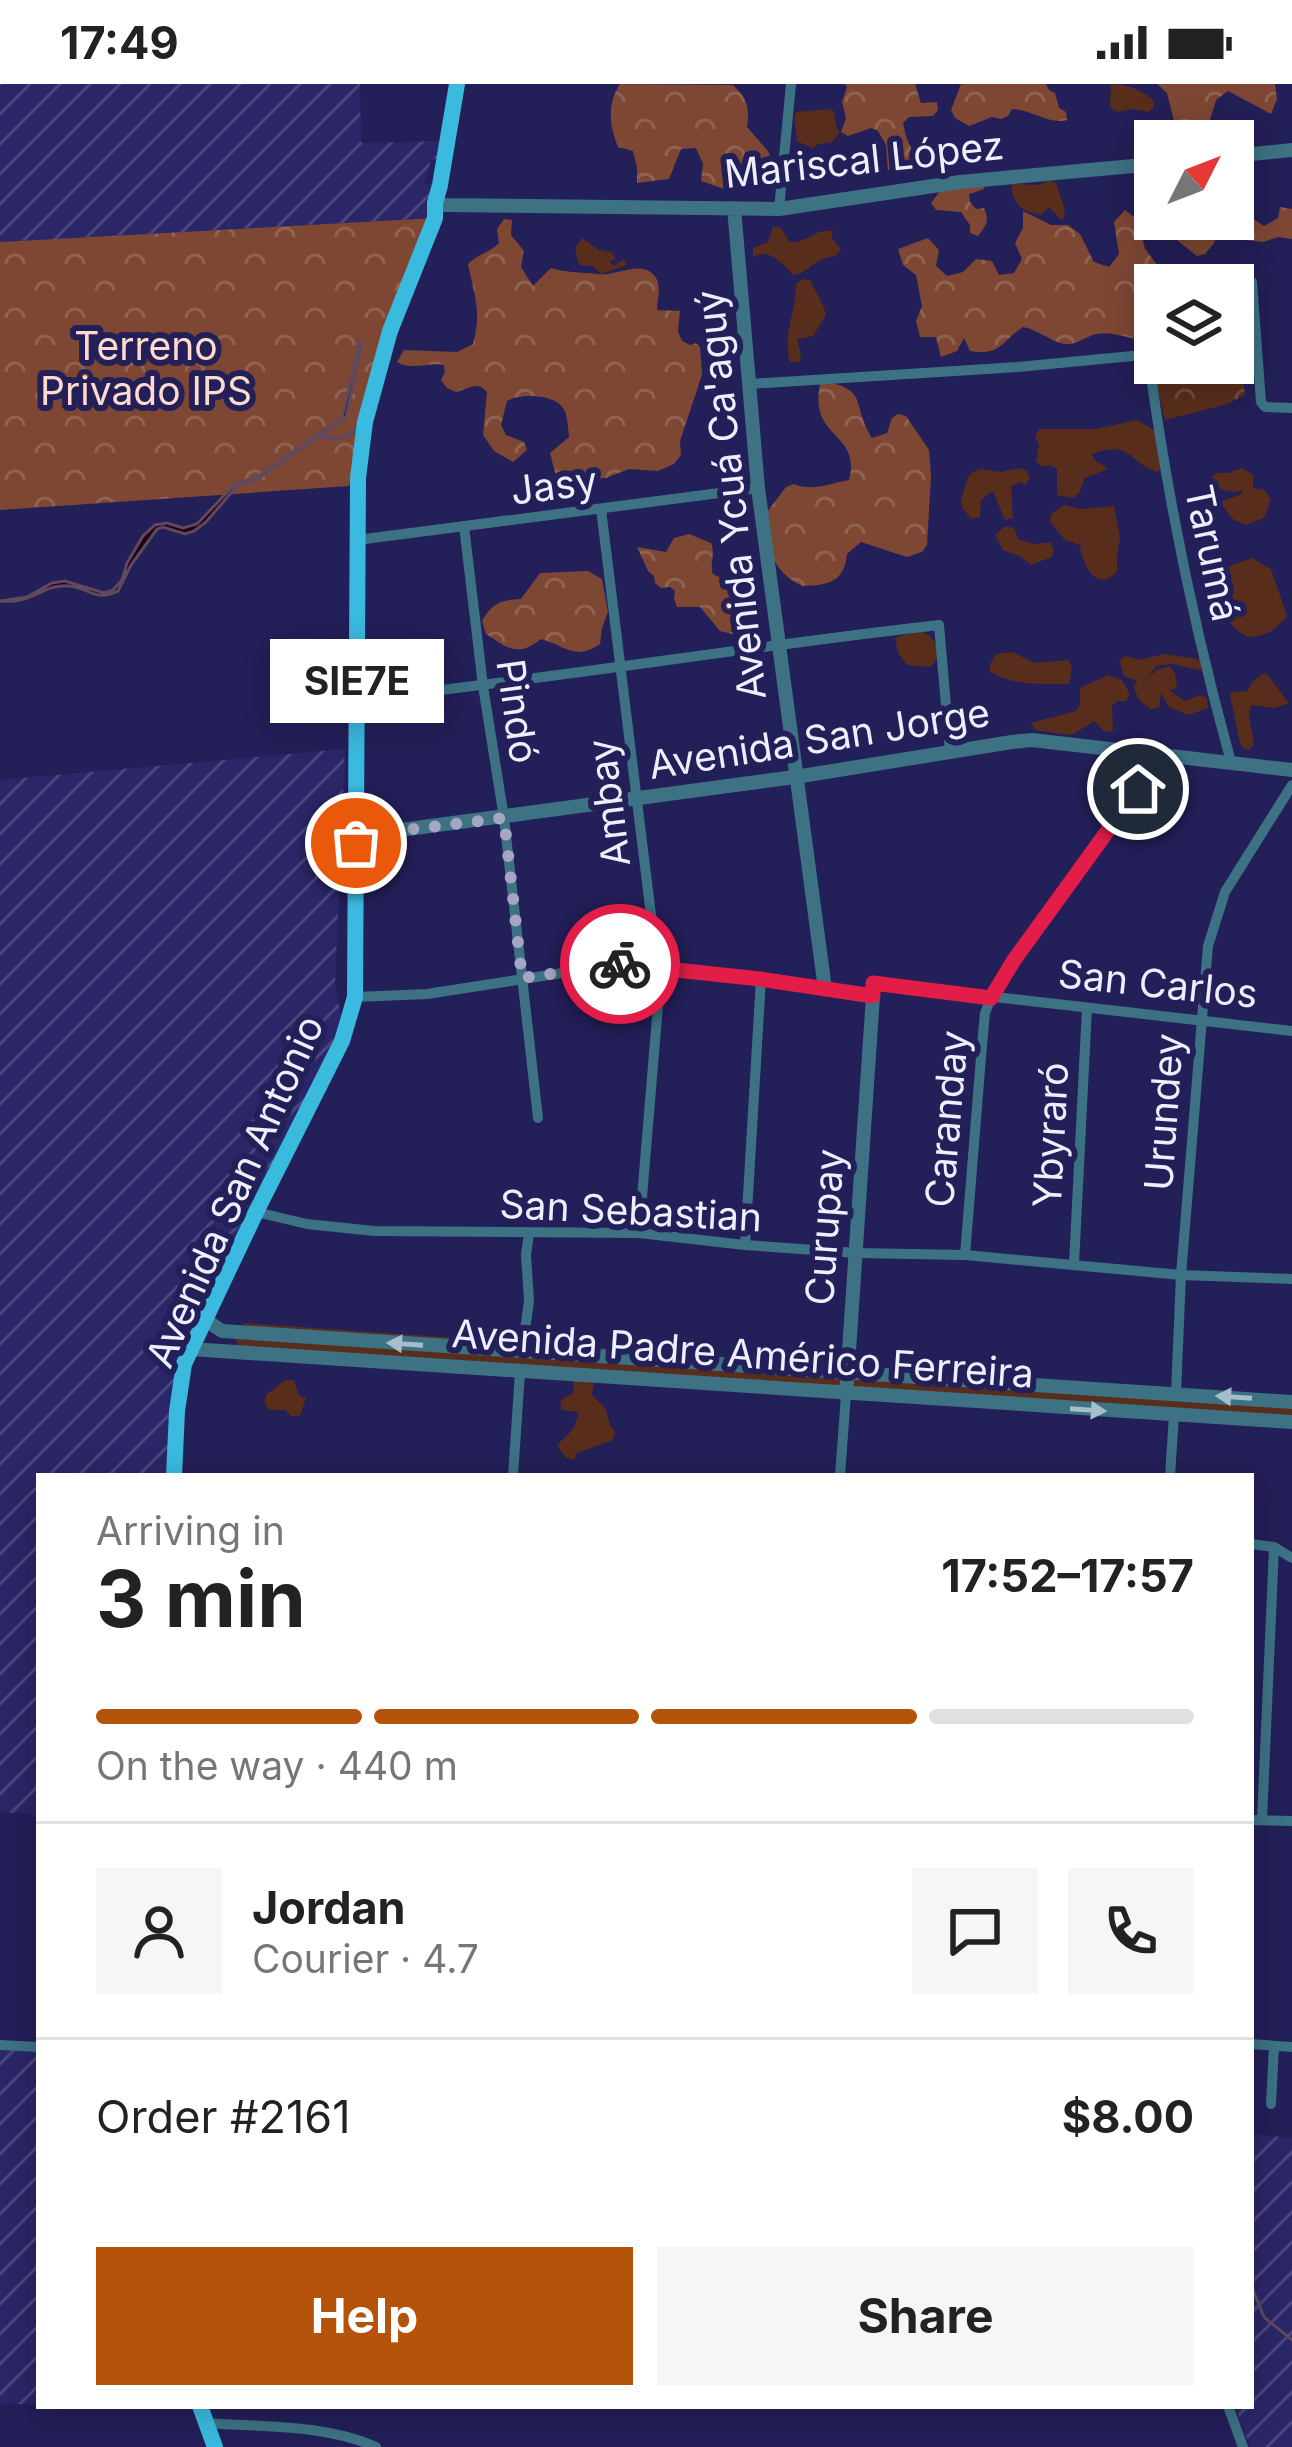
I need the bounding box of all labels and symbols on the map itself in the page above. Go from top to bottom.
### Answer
north arrow [1134,120,1254,240]
street label: Mariscal López [722,121,1006,197]
street label: Avenida Ycuá Ca'aguý [685,288,775,702]
park label: Terreno Privado IPS [40,322,252,414]
street label: Jasy [508,456,600,514]
street label: Tarumá [1176,481,1250,625]
callout: SIE7E [269,639,443,723]
street label: Pindó [487,656,549,766]
street label: Avenida San Jorge [645,688,993,788]
street label: Ambay [577,736,639,870]
pin [1087,738,1189,840]
pin [305,792,407,894]
courier [560,904,680,1024]
street label: San Carlos [1056,949,1260,1017]
street label: Avenida San Antonio [135,1008,333,1374]
street label: Caranday [915,1029,977,1209]
street label: Urundey [1134,1032,1192,1192]
street label: Ybyraró [1023,1061,1077,1209]
street label: Curupay [795,1147,853,1307]
street label: San Sebastian [499,1180,763,1240]
street label: Avenida Padre Américo Ferreira [450,1309,1036,1397]
one-way arrow [386,1334,424,1353]
one-way arrow [1215,1388,1252,1407]
one-way arrow [1070,1400,1107,1419]

